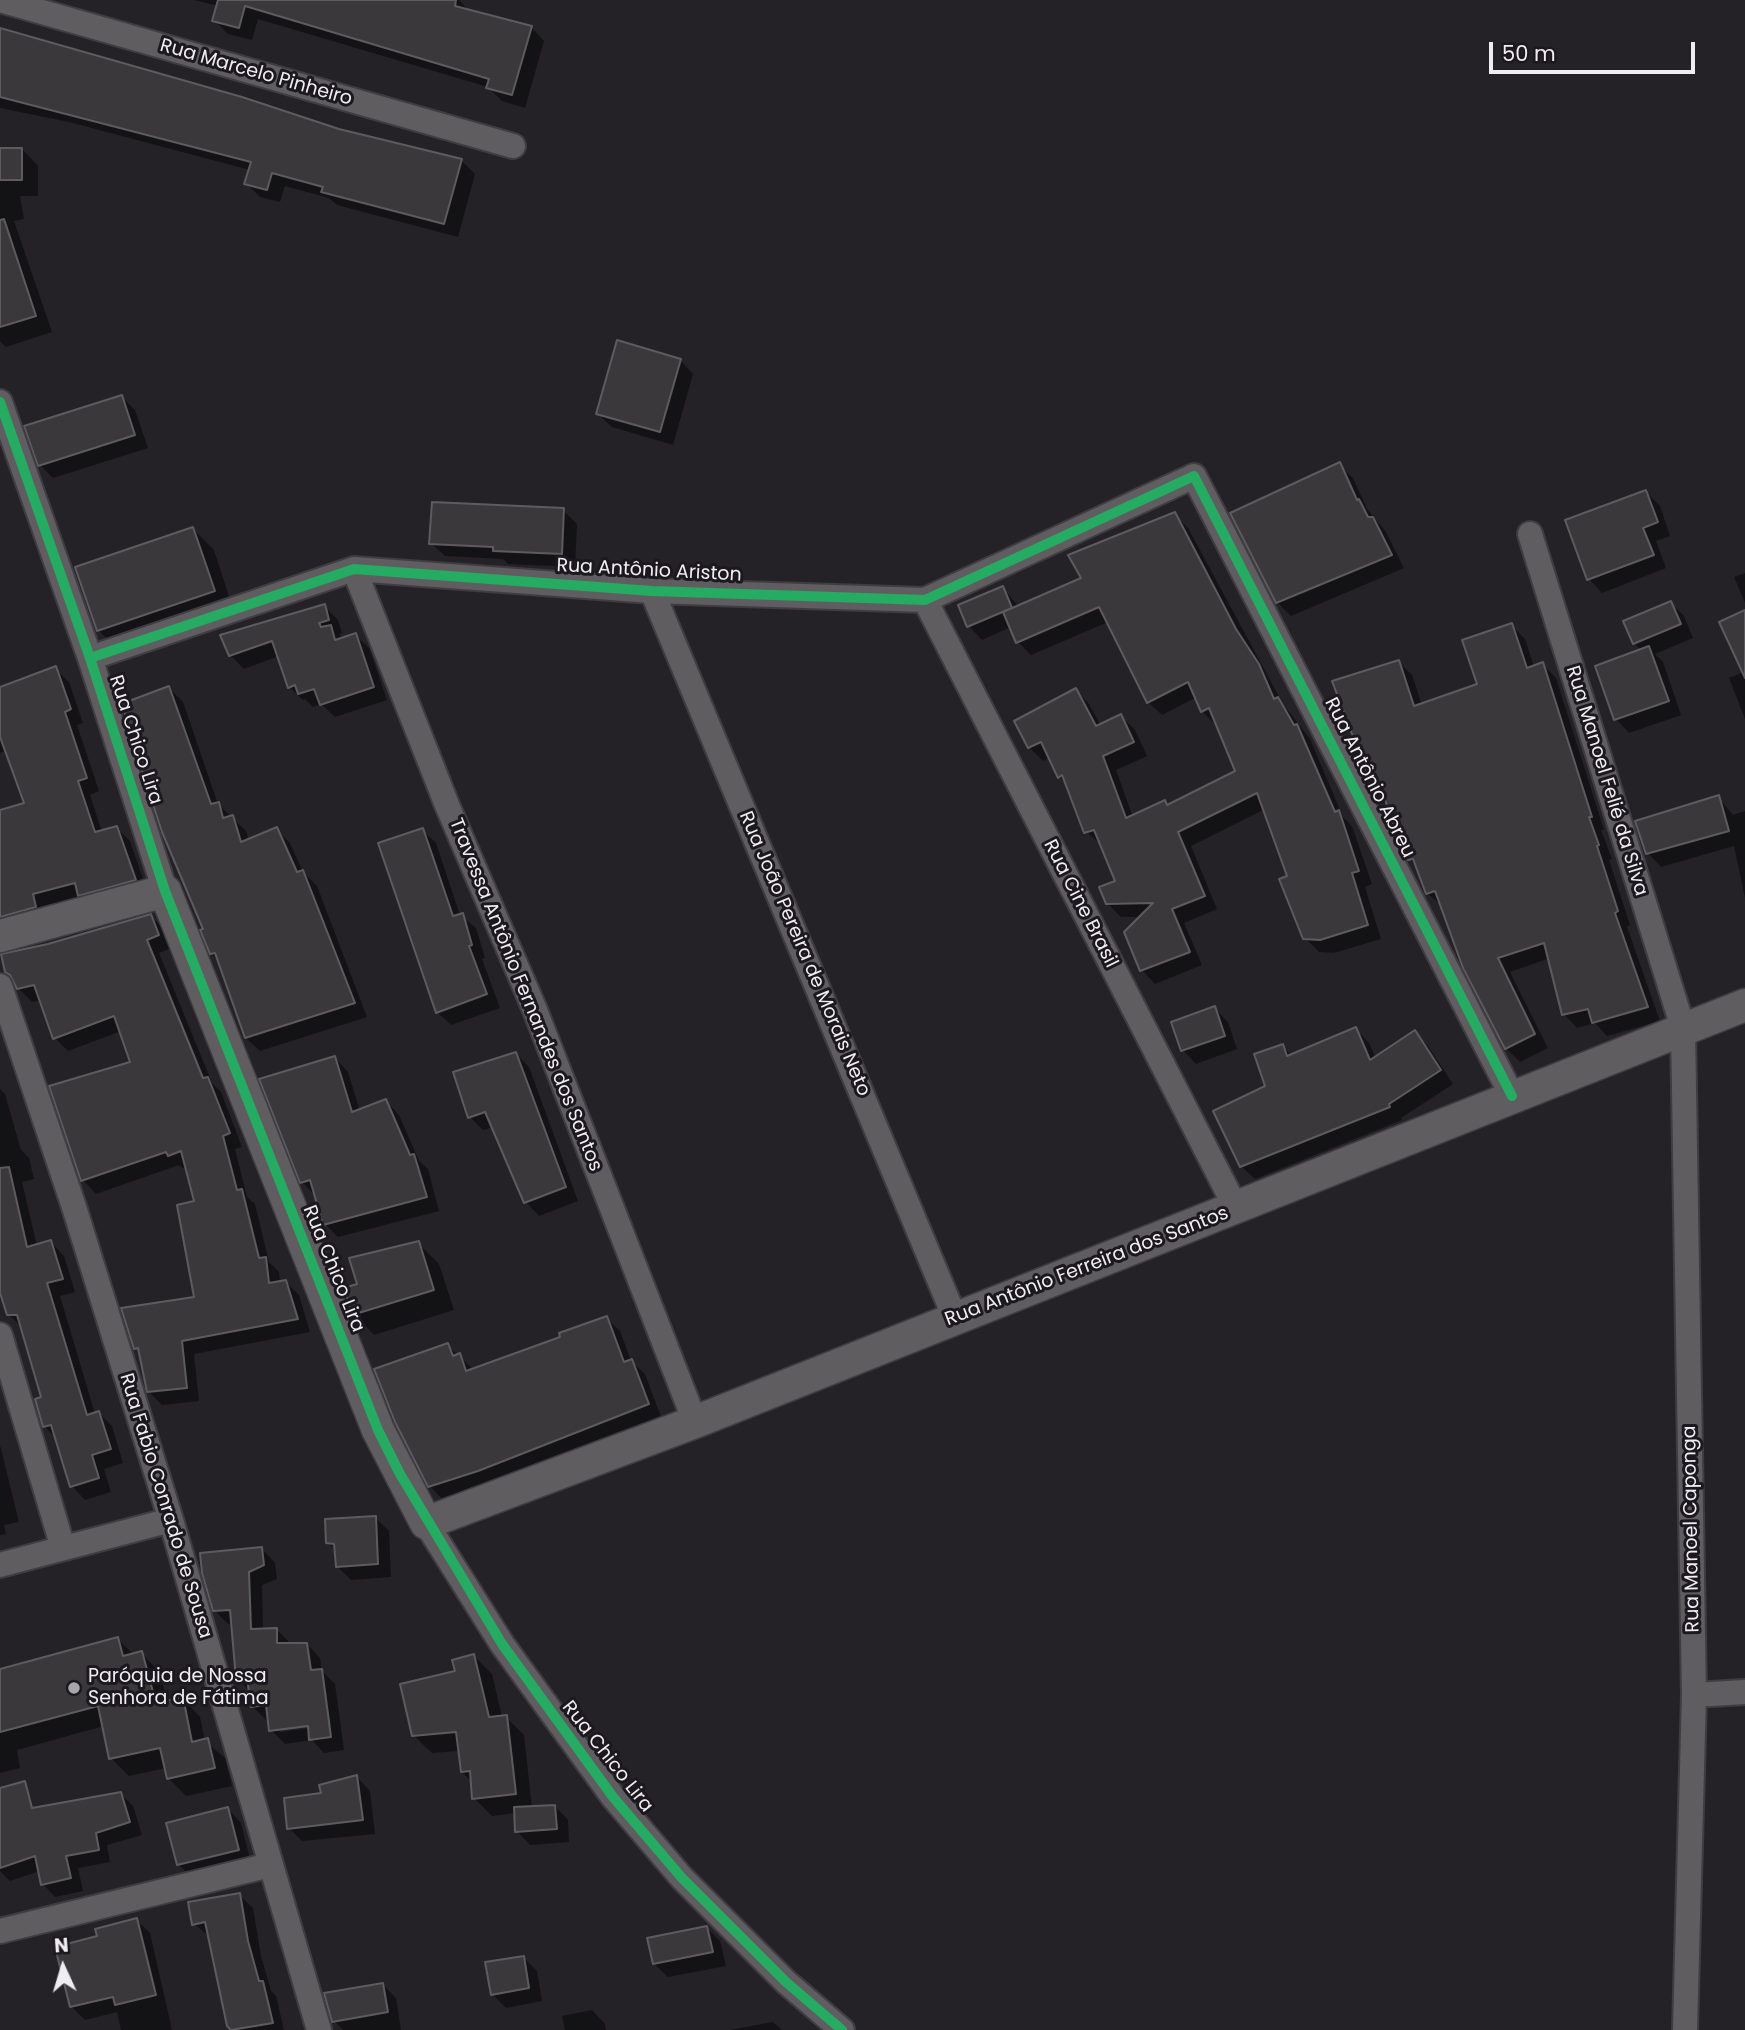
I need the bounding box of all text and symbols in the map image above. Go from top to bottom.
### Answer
scale bar [1493,28,1700,72]
street label: Rua Marcelo Pinheiro [157,35,355,111]
text: 50 m [1502,39,1556,68]
street label: Rua Antônio Ariston [556,555,742,587]
street label: Rua Manoel Felié da Silva [1560,663,1652,899]
street label: Rua Chico Lira [103,672,167,808]
street label: Rua Antônio Abreu [1319,694,1419,862]
street label: Rua João Pereira de Morais Neto [733,808,875,1100]
street label: Travessa Antônio Fernandes dos Santos [443,815,607,1175]
street label: Rua Cine Brasil [1038,836,1122,972]
street label: Rua Chico Lira [297,1202,369,1336]
street label: Rua Antônio Ferreira dos Santos [942,1202,1232,1332]
street label: Rua Fabio Conrado de Sousa [114,1371,216,1641]
street label: Rua Manoel Caponga [1679,1425,1705,1633]
place label: Paróquia de Nossa Senhora de Fátima [88,1666,269,1710]
marker: Paróquia de Nossa Senhora de Fátima [66,1680,82,1696]
street label: Rua Chico Lira [557,1697,657,1817]
north arrow [28,1932,98,2002]
text: N [53,1932,70,1960]

